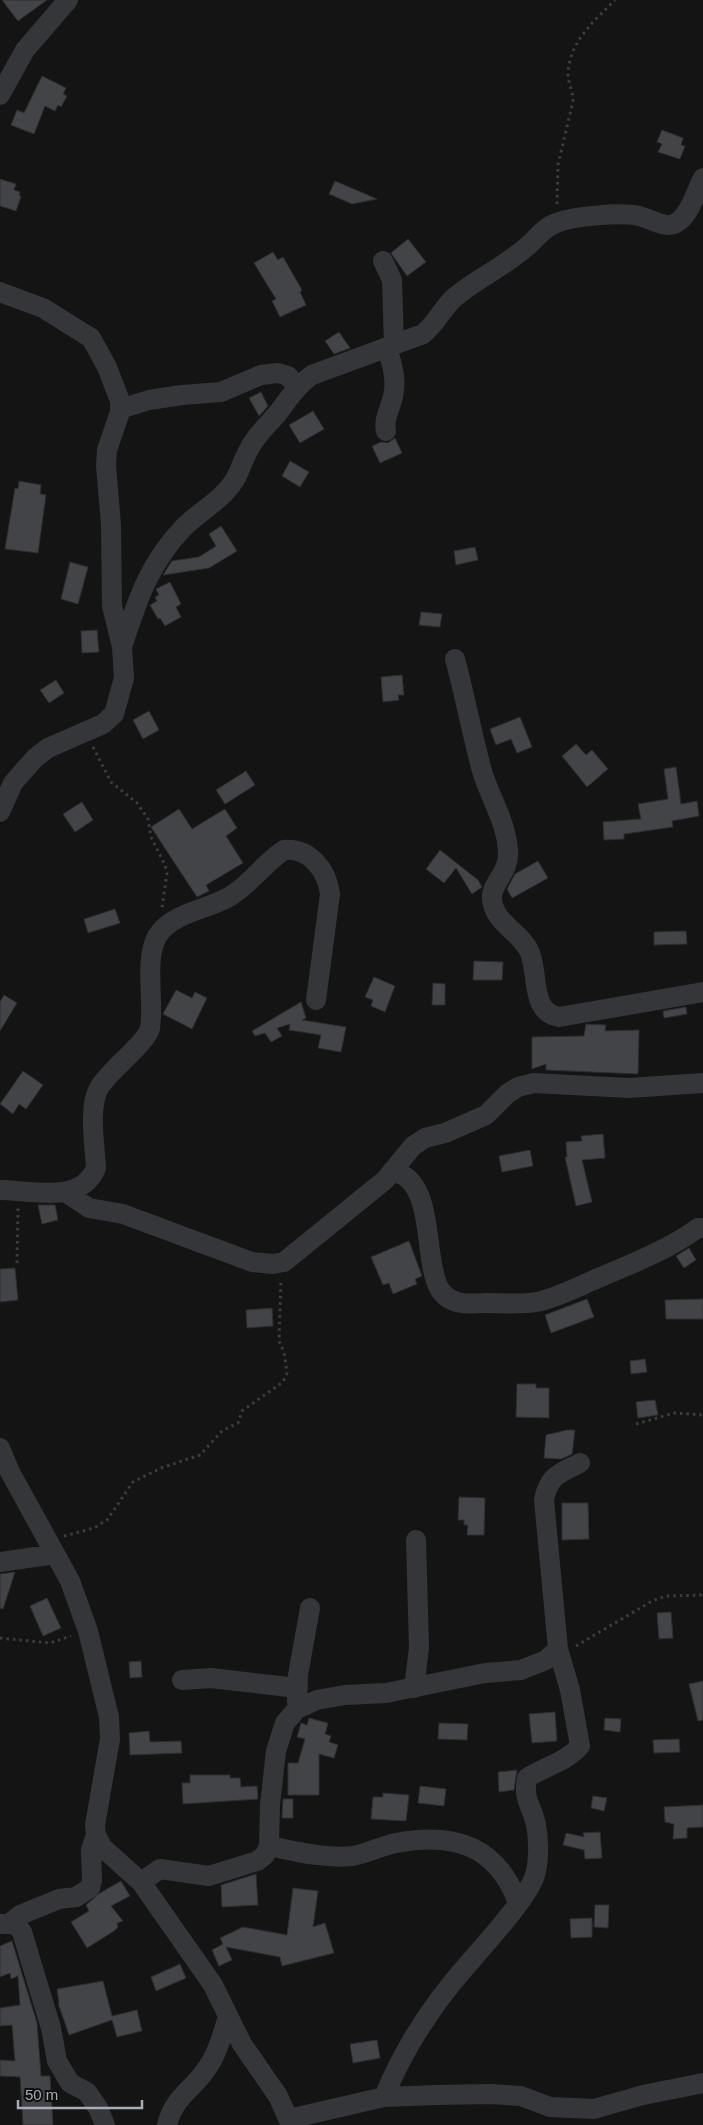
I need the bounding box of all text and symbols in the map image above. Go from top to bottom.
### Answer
scale bar [18,2078,141,2110]
text: 50 m [25,2086,58,2103]

